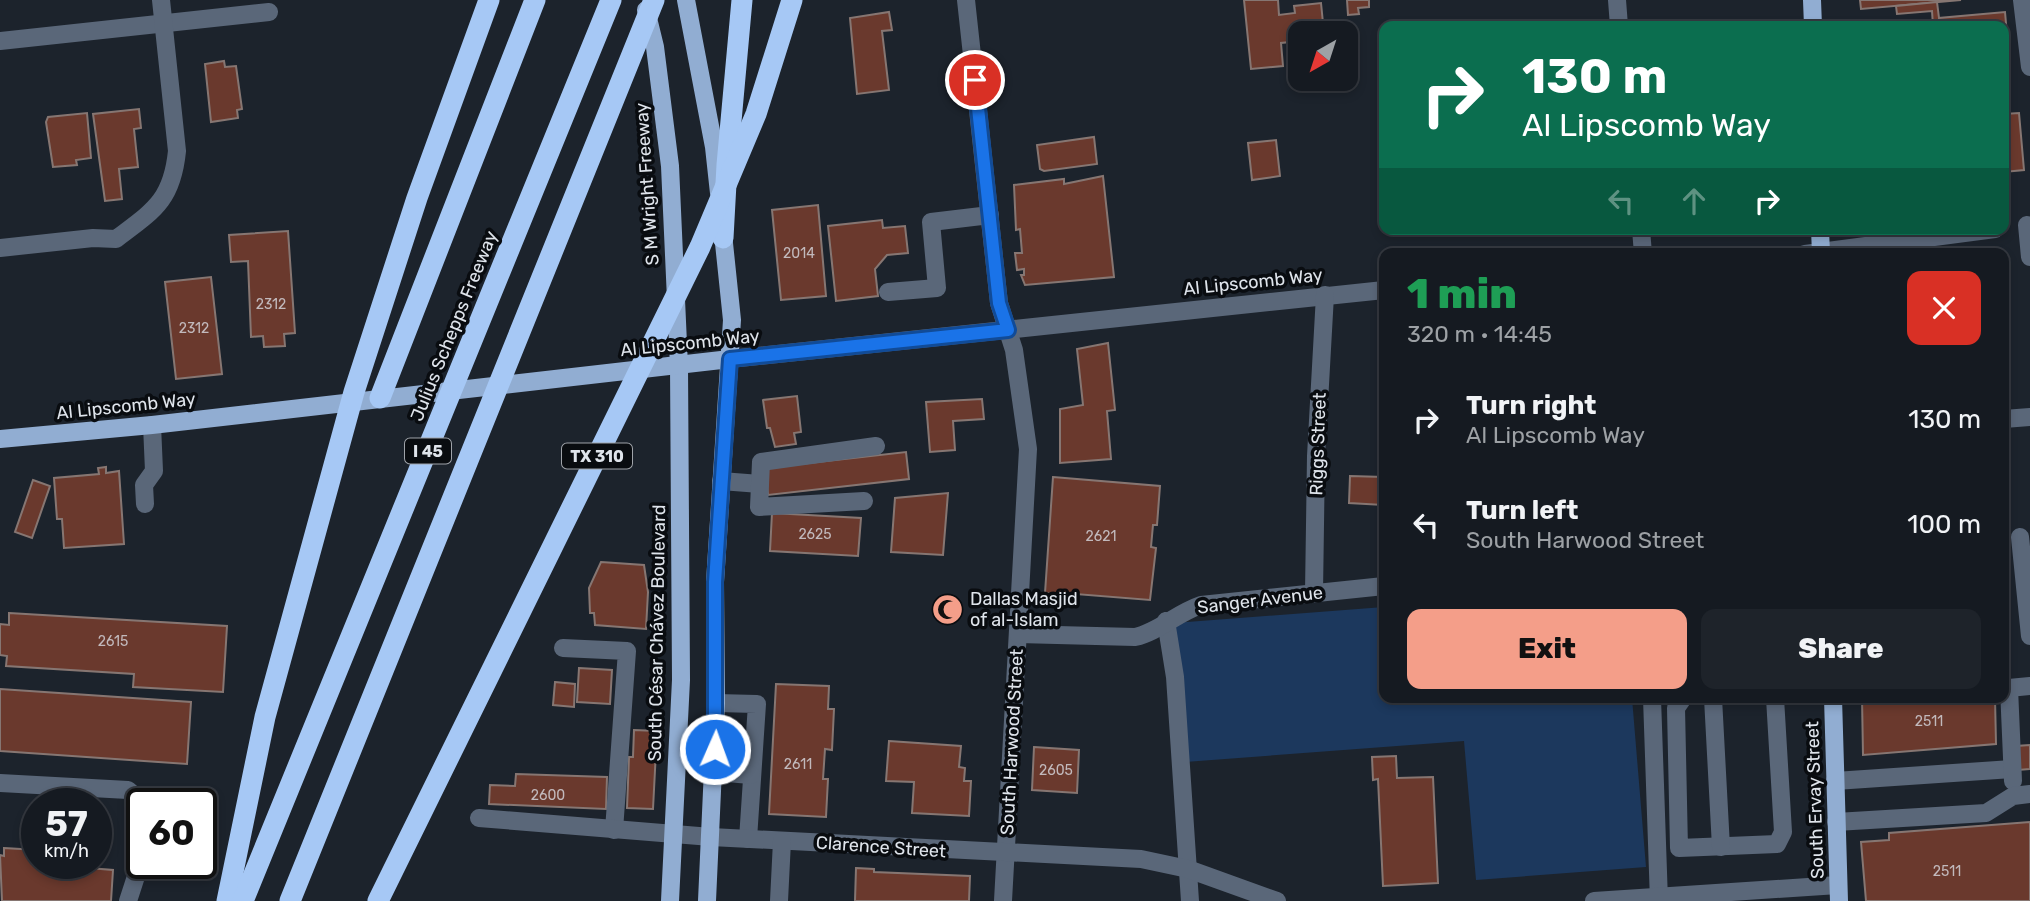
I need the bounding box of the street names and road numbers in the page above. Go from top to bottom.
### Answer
street label: S M Wright Freeway [630,102,664,266]
street label: Julius Schepps Freeway [406,228,502,424]
street label: Al Lipscomb Way [1182,264,1324,300]
street label: Al Lipscomb Way [619,325,761,361]
street label: Al Lipscomb Way [55,388,197,424]
street label: Riggs Street [1305,392,1331,496]
road number: I 45 [405,438,451,464]
road number: TX 310 [562,444,632,468]
street label: South César Chávez Boulevard [644,504,670,762]
street label: Sanger Avenue [1196,581,1324,619]
street label: South Harwood Street [996,648,1028,836]
street label: South Ervay Street [1801,721,1829,879]
street label: Clarence Street [815,831,947,863]

